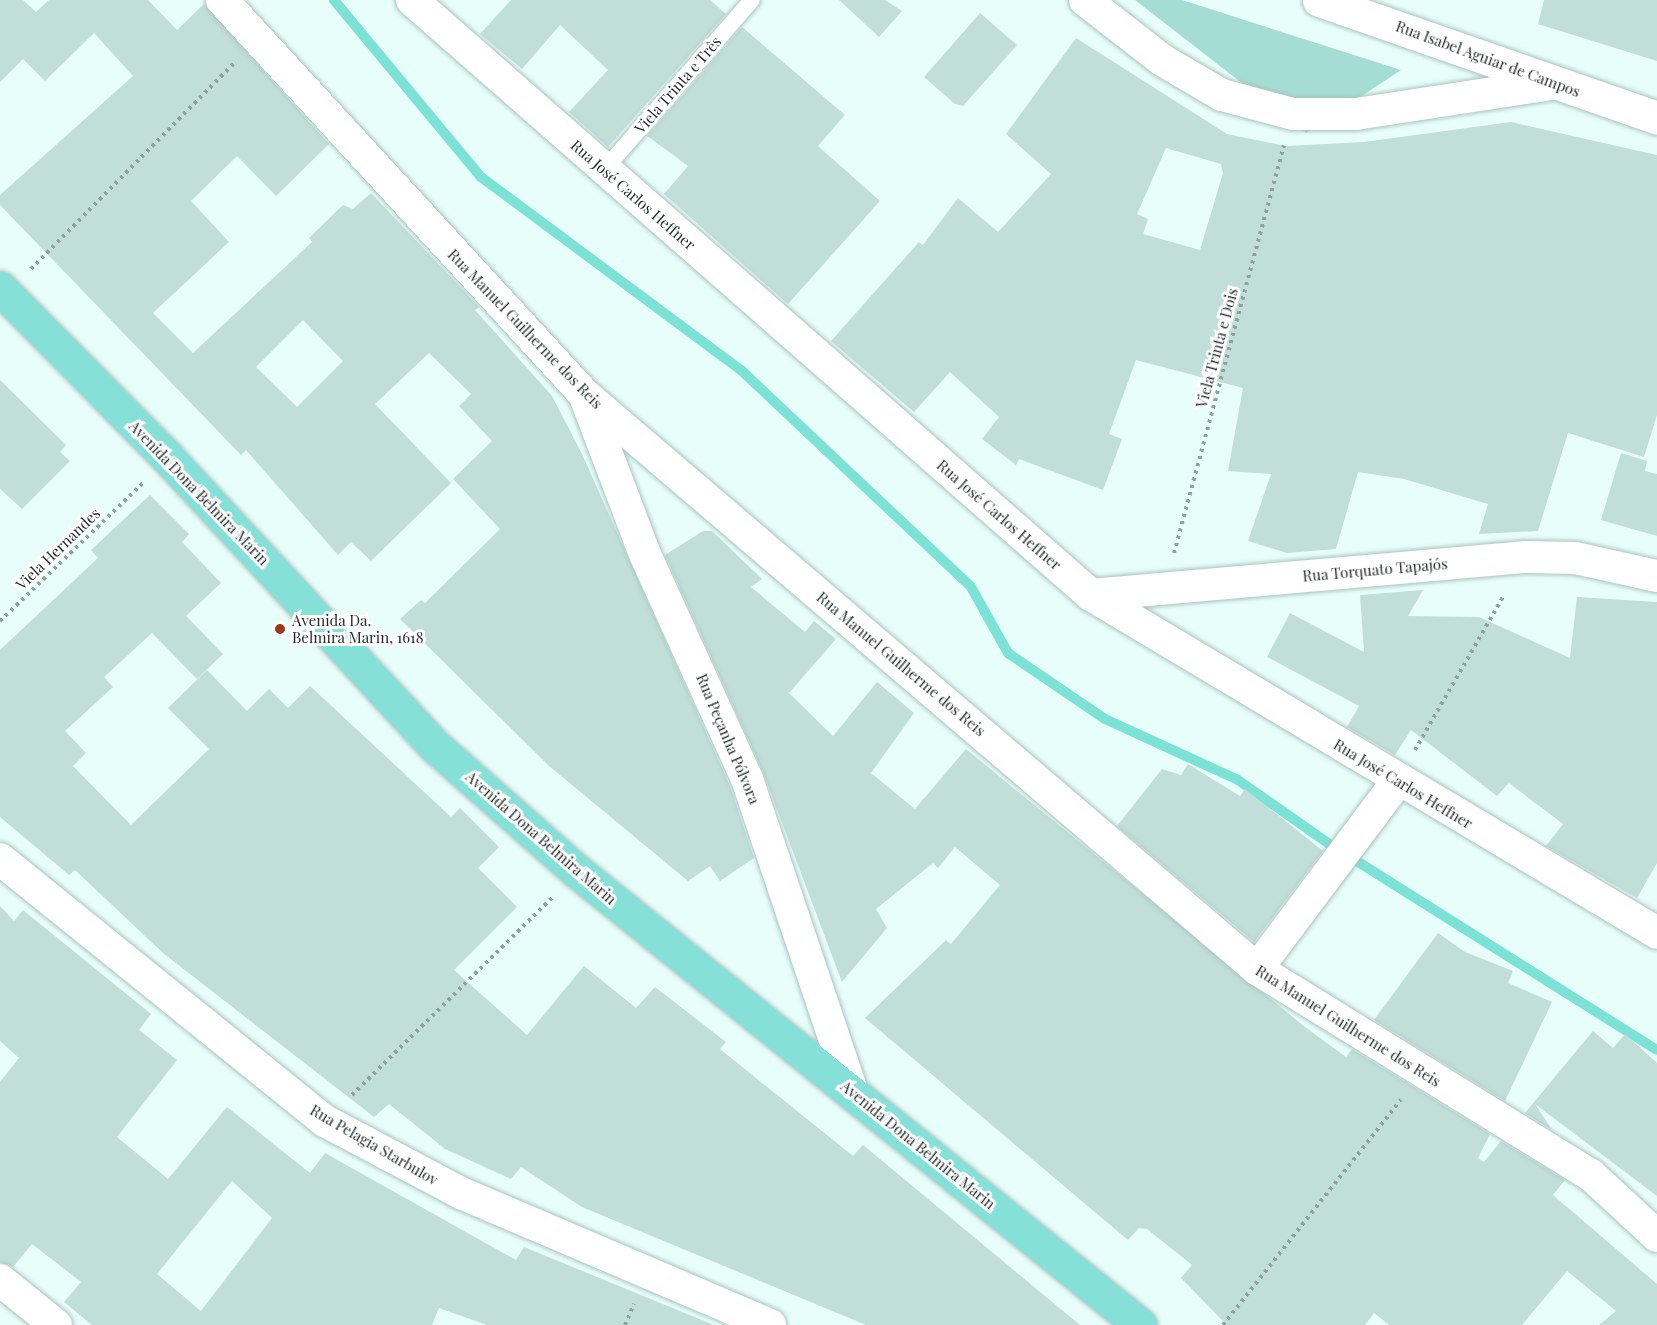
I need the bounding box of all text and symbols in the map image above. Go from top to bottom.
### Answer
street label: Rua Isabel Aguiar de Campos [1393,17,1583,101]
street label: Viela Trinta e Três [631,32,725,138]
street label: Rua José Carlos Heffner [567,136,699,254]
street label: Rua Manuel Guilherme dos Reis [444,245,606,413]
street label: Viela Trinta e Dois [1192,286,1242,410]
street label: Avenida Dona Belmira Marin [125,417,273,569]
street label: Rua José Carlos Heffner [933,456,1065,574]
street label: Viela Hernandes [12,504,104,594]
street label: Rua Torquato Tapajós [1301,555,1449,585]
street label: Rua Manuel Guilherme dos Reis [813,588,989,740]
place label: Avenida Da. Belmira Marin, 1618 [292,611,424,646]
marker: Avenida Da. Belmira Marin, 1618 [273,622,287,636]
street label: Rua Peçanha Pólvora [692,671,764,807]
street label: Rua José Carlos Heffner [1330,735,1476,833]
street label: Avenida Dona Belmira Marin [462,768,620,908]
street label: Rua Manuel Guilherme dos Reis [1252,961,1444,1091]
street label: Avenida Dona Belmira Marin [837,1077,999,1213]
street label: Rua Pelagia Starbulov [307,1101,441,1189]

